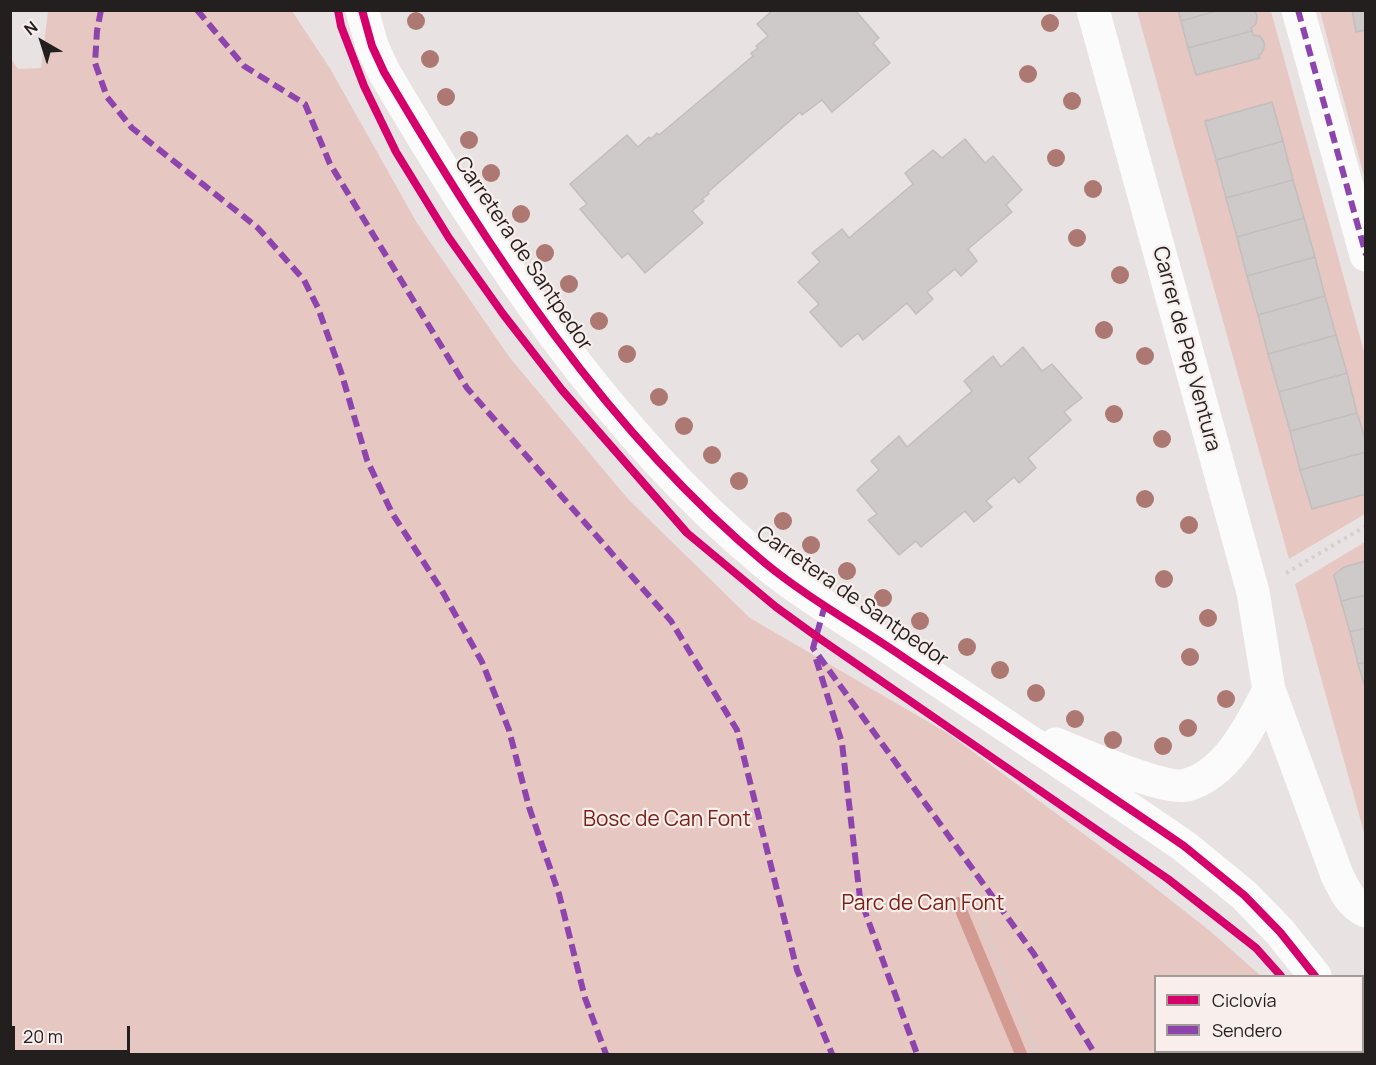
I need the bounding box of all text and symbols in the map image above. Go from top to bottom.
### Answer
north arrow [12,12,72,72]
text: N [19,16,42,40]
street label: Carretera de Santpedor [449,152,597,356]
street label: Carrer de Pep Ventura [1146,244,1226,454]
street label: Carretera de Santpedor [751,521,953,673]
park label: Bosc de Can Font [583,807,751,833]
park label: Parc de Can Font [842,891,1004,917]
legend [1154,975,1364,1053]
text: Ciclovía [1212,988,1277,1012]
scale bar [15,1014,134,1052]
text: Sendero [1212,1018,1282,1042]
text: 20 m [23,1024,63,1048]

